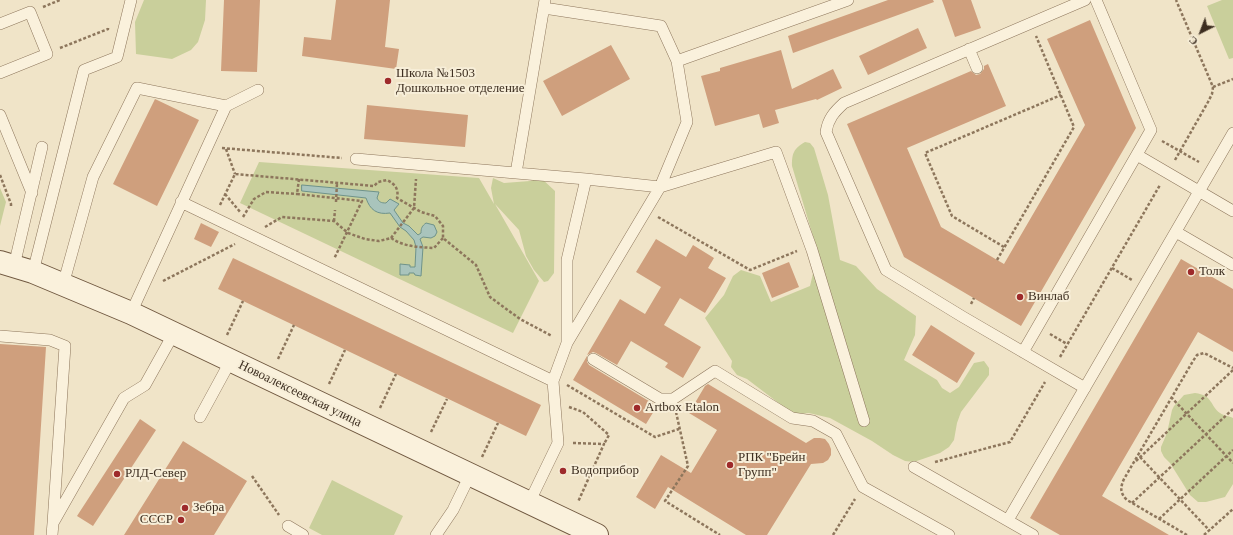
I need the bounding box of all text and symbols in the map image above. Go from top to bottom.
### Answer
north arrow [1181,12,1221,52]
text: С [1186,34,1200,48]
place label: Школа №1503 Дошкольное отделение [396,66,525,97]
marker: Школа №1503 Дошкольное отделение [383,76,393,86]
place label: Толк [1199,264,1225,280]
marker: Толк [1186,267,1196,277]
place label: Винлаб [1028,289,1069,305]
marker: Винлаб [1015,292,1025,302]
street label: Новоалексеевская улица [236,357,364,431]
place label: Artbox Etalon [645,400,719,416]
marker: Artbox Etalon [632,403,642,413]
place label: РПК "Брейн Групп" [738,450,805,481]
marker: РПК "Брейн Групп" [725,460,735,470]
place label: Водоприбор [571,463,639,479]
place label: РЛД-Север [125,466,186,482]
marker: Водоприбор [558,466,568,476]
marker: РЛД-Север [112,469,122,479]
place label: Зебра [193,500,224,516]
marker: Зебра [180,503,190,513]
place label: СССР [140,512,173,528]
marker: СССР [176,515,186,525]

